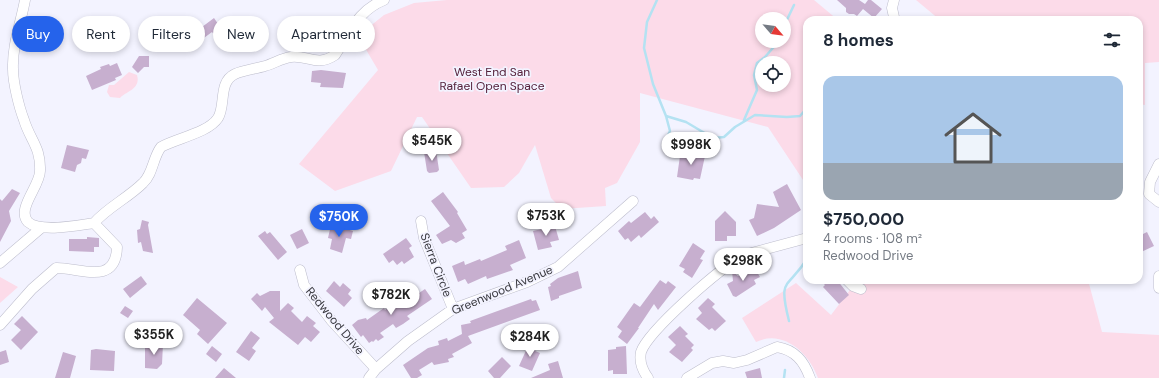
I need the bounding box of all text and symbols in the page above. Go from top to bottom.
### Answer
north arrow [755,12,791,48]
map controls [755,12,791,92]
chip: Buy [12,16,64,52]
chip: Rent [72,16,130,52]
chip: Filters [138,16,205,52]
chip: New [213,16,269,52]
chip: Apartment [277,16,375,52]
text: 8 homes [823,29,894,51]
icon: filters [1101,29,1123,51]
button: locate [755,56,791,92]
park label: West End San Rafael Open Space [440,64,545,94]
icon: home [937,102,1009,174]
pin: $545K [404,128,460,162]
text: $545K [412,132,452,149]
pin: $998K [663,132,719,166]
text: $998K [671,136,712,153]
pin: $753K [518,203,574,237]
pin: $750K [311,204,367,238]
text: $753K [527,207,565,224]
text: $750K [319,208,359,225]
text: $750,000 [823,208,904,230]
text: 4 rooms · 108 m² [823,230,922,247]
street label: Sierra Circle [416,231,456,299]
text: Redwood Drive [823,247,913,264]
pin: $298K [715,248,771,282]
text: $298K [723,252,763,269]
street label: Greenwood Avenue [449,261,555,319]
pin: $782K [363,282,419,316]
street label: Redwood Drive [302,284,368,358]
text: $782K [372,286,410,303]
pin: $355K [126,322,182,356]
pin: $284K [502,324,558,358]
text: $355K [134,326,174,343]
text: $284K [510,328,550,345]

